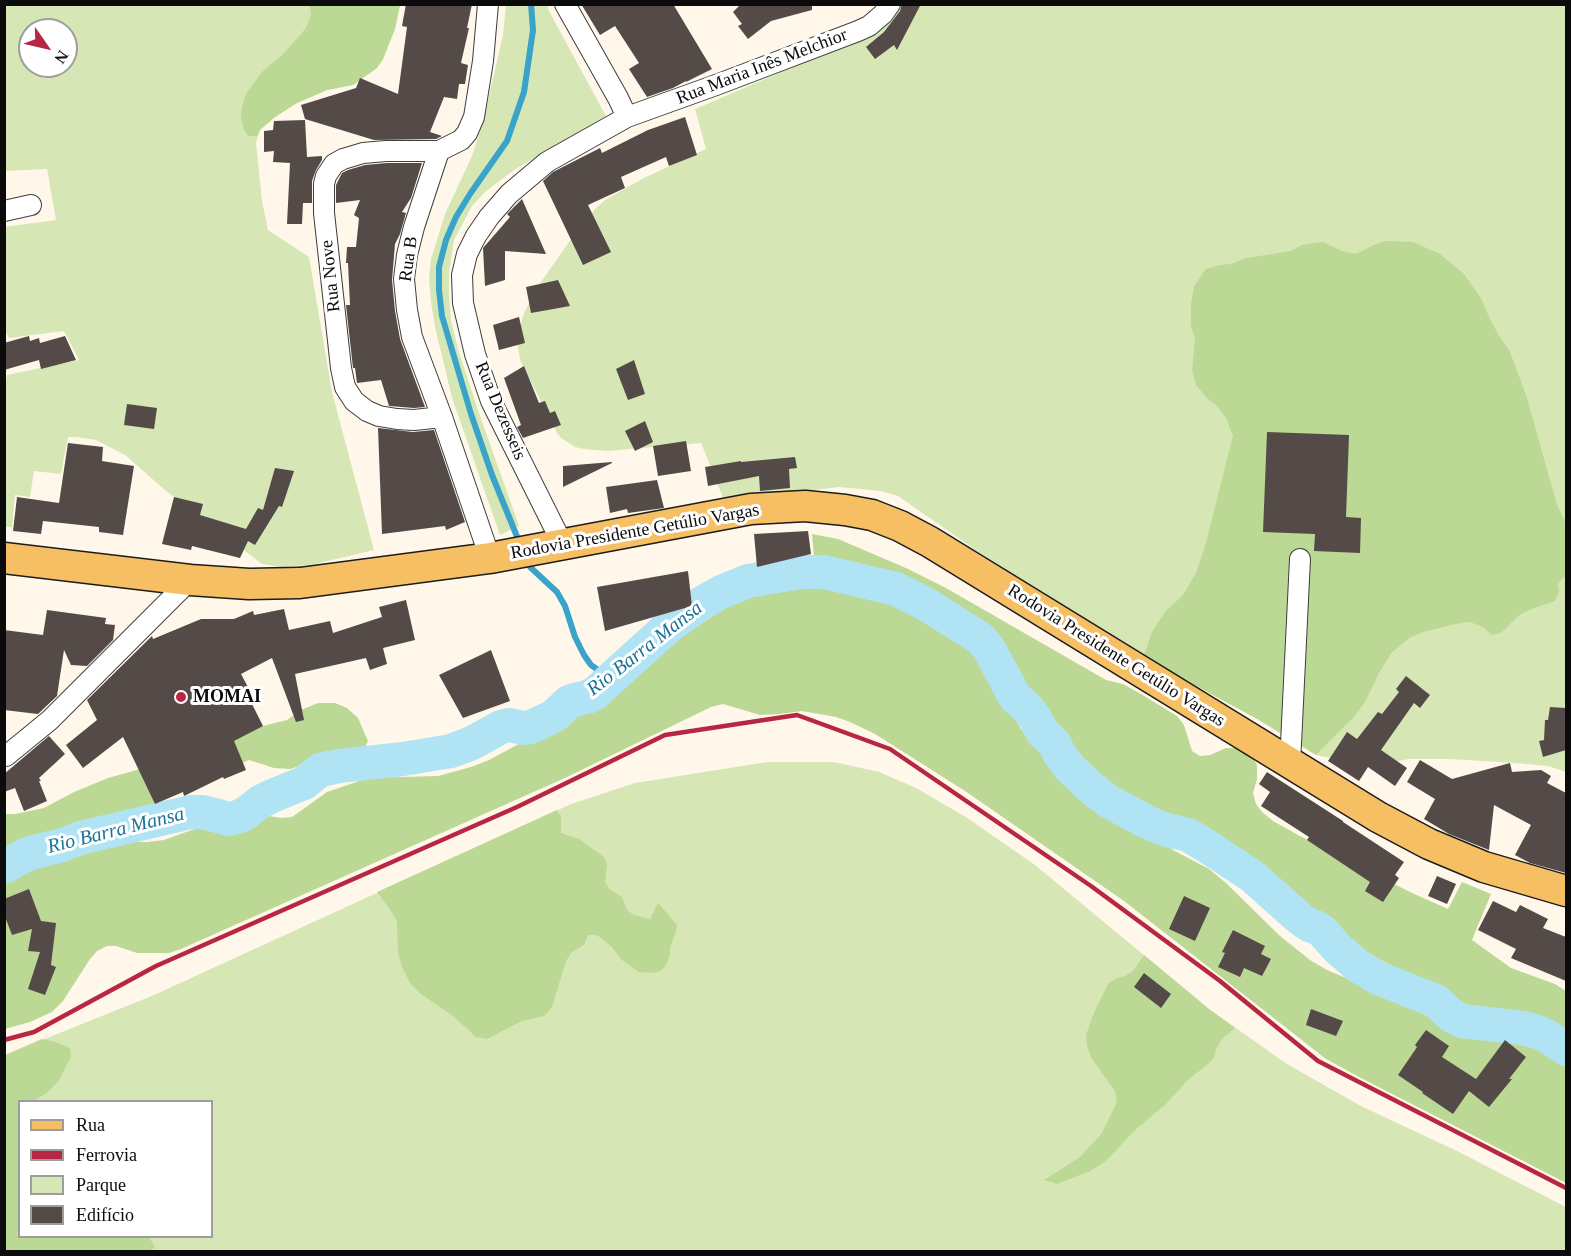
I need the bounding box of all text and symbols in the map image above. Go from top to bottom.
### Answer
north arrow [18,18,78,78]
street label: Rua Maria Inês Melchior [673,24,851,110]
text: N [51,48,72,67]
street label: Rua B [395,235,423,283]
street label: Rua Nove [316,239,346,313]
street label: Rua Dezesseis [470,359,530,463]
street label: Rodovia Presidente Getúlio Vargas [509,499,761,565]
street label: Rodovia Presidente Getúlio Vargas [1003,580,1229,732]
water label: Rio Barra Mansa [582,596,708,702]
place label: MOMAI [193,686,261,708]
marker: MOMAI [174,690,188,704]
water label: Rio Barra Mansa [45,802,187,860]
legend [18,1100,213,1238]
text: Rua [76,1115,105,1135]
text: Ferrovia [76,1145,137,1165]
text: Parque [76,1175,126,1195]
text: Edifício [76,1205,134,1225]

